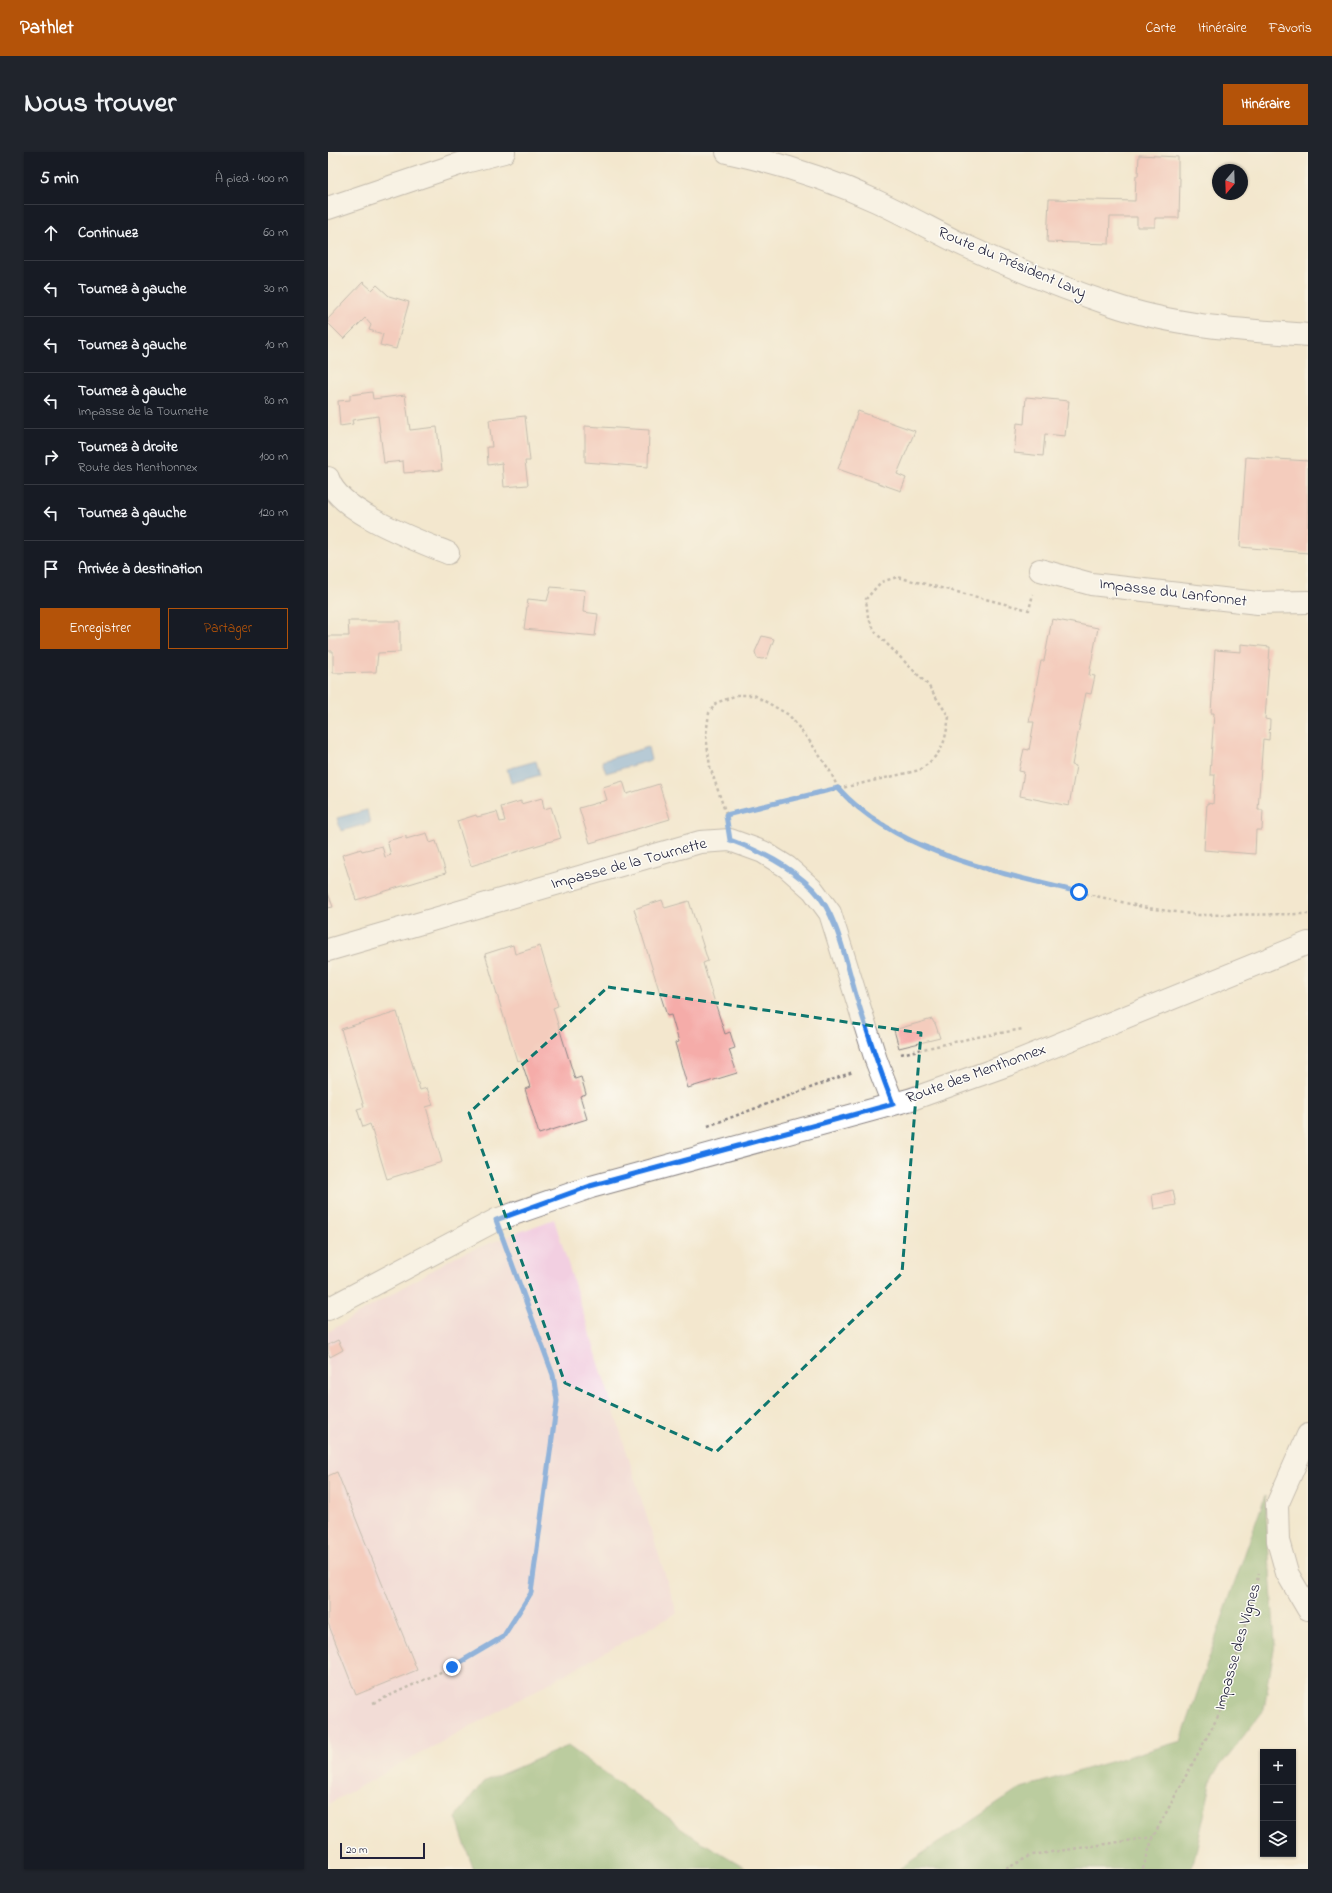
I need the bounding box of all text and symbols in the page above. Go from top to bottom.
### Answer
text: Pathlet [20,15,74,42]
text: Carte [1145,18,1176,39]
text: Itinéraire [1198,18,1247,39]
text: Favoris [1269,18,1312,39]
text: Nous trouver [24,84,176,125]
button: Itinéraire [1223,84,1308,125]
north arrow [1212,164,1248,200]
text: 5 min [40,166,79,191]
text: À pied · 400 m [215,169,288,188]
street label: Route du Président Lavy [934,221,1090,305]
icon: ahead [40,222,62,244]
text: Continuez [78,222,138,244]
text: 60 m [263,223,288,242]
icon: left [40,278,62,300]
text: Tournez à gauche [78,278,186,300]
text: 30 m [264,279,288,298]
icon: left [40,334,62,356]
text: Tournez à gauche [78,334,186,356]
text: 10 m [265,335,288,354]
text: Tournez à gauche [78,380,186,402]
icon: left [40,390,62,412]
text: 80 m [264,391,288,410]
text: Impasse de la Tournette [78,402,208,421]
text: Tournez à droite [78,436,178,458]
icon: right [40,446,62,468]
text: 100 m [259,447,288,466]
text: Route des Menthonnex [78,458,198,477]
icon: left [40,502,62,524]
text: Tournez à gauche [78,502,186,524]
text: 120 m [258,503,288,522]
icon: arrive [40,558,62,580]
text: Arrivée à destination [78,558,203,580]
street label: Impasse du Lanfonnet [1098,572,1249,614]
button: Enregistrer [40,608,160,649]
button: Partager [168,608,288,649]
street label: Impasse de la Tournette [548,831,710,896]
route start [1070,883,1088,901]
street label: Route des Menthonnex [903,1038,1049,1110]
street label: Impasse des Vignes [1208,1581,1268,1713]
route end [443,1658,461,1676]
map controls [1260,1749,1296,1857]
button: + [1260,1749,1296,1785]
button: − [1260,1785,1296,1821]
button: layers [1260,1821,1296,1857]
scale bar [340,1841,425,1860]
text: 20 m [346,1842,368,1858]

